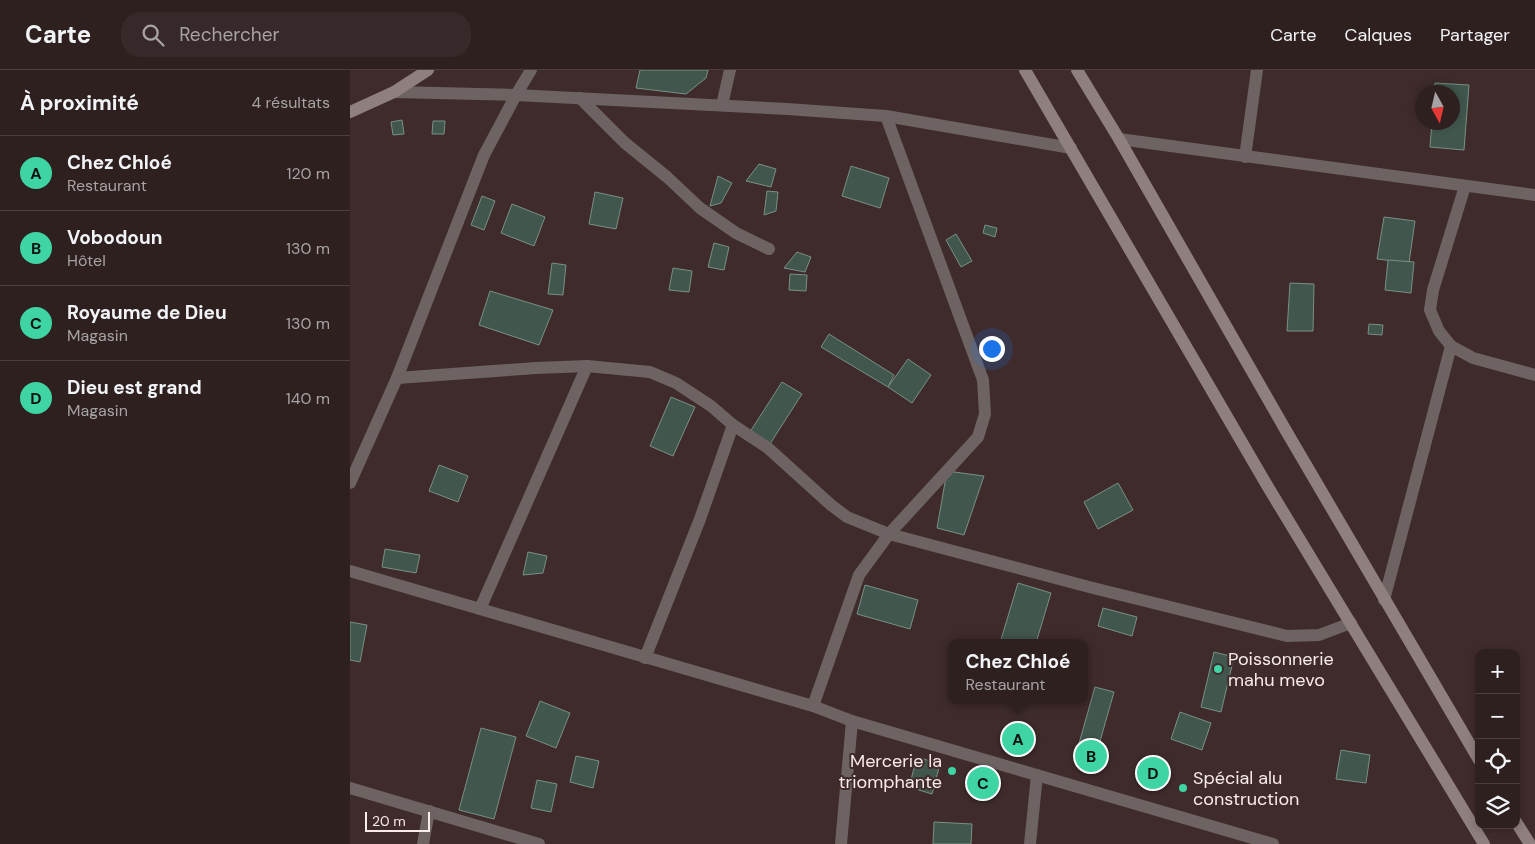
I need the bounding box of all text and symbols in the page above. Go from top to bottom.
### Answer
search box [121,12,471,57]
text: Carte [25,19,91,50]
icon: search [139,21,167,49]
text: Rechercher [179,22,280,47]
text: Carte [1270,23,1317,47]
text: Calques [1345,23,1412,47]
text: Partager [1440,23,1510,47]
north arrow [1415,85,1460,130]
text: À proximité [20,89,139,117]
text: 4 résultats [252,92,330,113]
text: Chez Chloé [67,150,172,175]
text: A [30,163,42,184]
text: 120 m [286,163,330,184]
text: Restaurant [67,175,147,196]
text: Vobodoun [67,225,162,250]
text: B [31,238,41,259]
text: 130 m [286,238,330,259]
text: Hôtel [67,250,106,271]
text: Royaume de Dieu [67,300,227,325]
text: C [30,313,42,334]
text: 130 m [286,313,330,334]
text: Magasin [67,325,128,346]
your location [979,336,1005,362]
text: Dieu est grand [67,375,202,400]
text: D [30,388,42,409]
text: 140 m [286,388,330,409]
text: Magasin [67,400,128,421]
popup [948,639,1088,704]
place label: Poissonnerie mahu mevo [1228,647,1334,692]
text: Chez Chloé [966,649,1070,674]
map controls [1475,649,1520,829]
button: + [1475,649,1520,694]
marker: Poissonnerie mahu mevo [1212,663,1224,675]
text: Restaurant [966,674,1046,695]
button: − [1475,694,1520,739]
pin: A [1002,720,1034,758]
pin: B [1075,737,1107,775]
button: locate [1475,739,1520,784]
place label: Mercerie la triomphante [838,749,942,794]
pin: D [1137,754,1169,792]
pin: C [967,764,999,802]
marker: Mercerie la triomphante [946,765,958,777]
place label: Spécial alu construction [1193,766,1299,811]
marker: Spécial alu construction [1177,782,1189,794]
button: layers [1475,784,1520,829]
scale bar [365,809,430,832]
text: 20 m [372,812,406,830]

